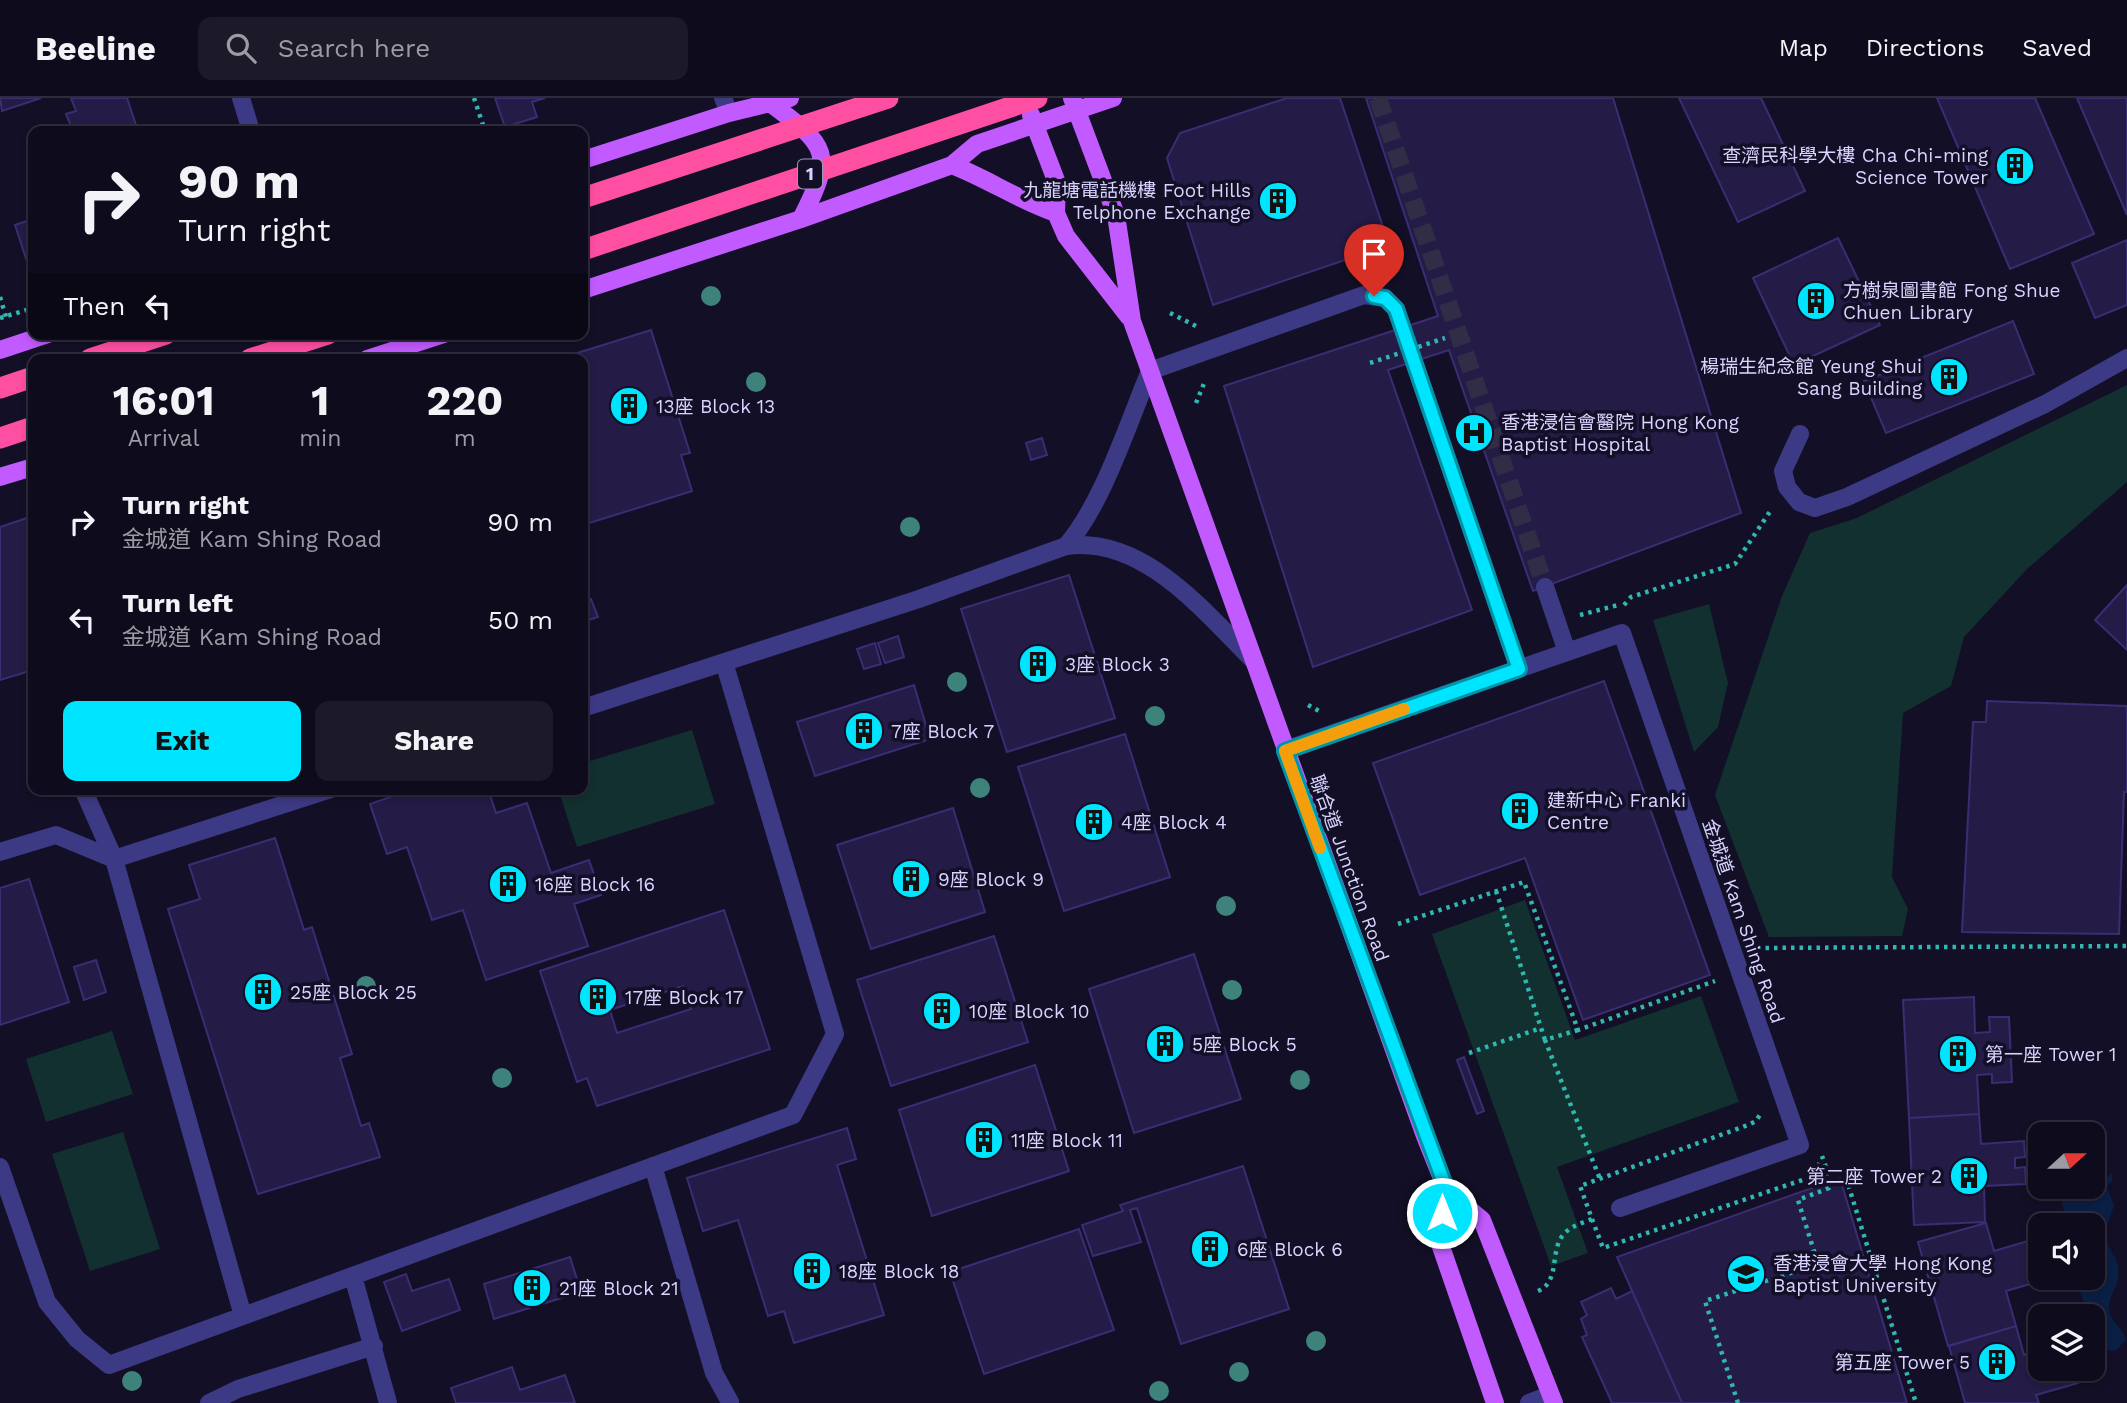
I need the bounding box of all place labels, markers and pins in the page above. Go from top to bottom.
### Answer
place label: 查濟民科學大樓 Cha Chi-ming Science Tower [1722,144,1989,189]
building icon: 查濟民科學大樓 Cha Chi-ming Science Tower [1994,145,2036,187]
place label: 九龍塘電話機樓 Foot Hills Telphone Exchange [1023,179,1251,224]
building icon: 九龍塘電話機樓 Foot Hills Telphone Exchange [1257,180,1299,222]
pin [1344,224,1404,296]
place label: 方樹泉圖書館 Fong Shue Chuen Library [1843,279,2060,324]
building icon: 方樹泉圖書館 Fong Shue Chuen Library [1795,280,1837,322]
place label: 楊瑞生紀念館 Yeung Shui Sang Building [1700,355,1923,400]
building icon: 楊瑞生紀念館 Yeung Shui Sang Building [1928,356,1970,398]
building icon: 13座 Block 13 [608,385,650,427]
place label: 13座 Block 13 [656,395,775,418]
place label: 香港浸信會醫院 Hong Kong Baptist Hospital [1501,411,1740,456]
hospital icon: 香港浸信會醫院 Hong Kong Baptist Hospital [1453,412,1495,454]
building icon: 3座 Block 3 [1017,643,1059,685]
place label: 3座 Block 3 [1065,653,1170,676]
building icon: 7座 Block 7 [843,710,885,752]
place label: 7座 Block 7 [891,720,994,743]
place label: 建新中心 Franki Centre [1547,789,1686,834]
building icon: 建新中心 Franki Centre [1499,790,1541,832]
building icon: 4座 Block 4 [1073,801,1115,843]
place label: 4座 Block 4 [1121,811,1227,834]
building icon: 9座 Block 9 [890,858,932,900]
building icon: 16座 Block 16 [487,863,529,905]
place label: 9座 Block 9 [938,868,1044,891]
place label: 16座 Block 16 [535,873,655,896]
building icon: 25座 Block 25 [242,971,284,1013]
building icon: 17座 Block 17 [577,976,619,1018]
place label: 25座 Block 25 [290,981,417,1004]
place label: 17座 Block 17 [625,986,743,1009]
building icon: 10座 Block 10 [921,990,963,1032]
place label: 10座 Block 10 [969,1000,1090,1023]
building icon: 5座 Block 5 [1144,1023,1186,1065]
place label: 5座 Block 5 [1192,1033,1297,1056]
building icon: 第一座 Tower 1 [1937,1033,1979,1075]
place label: 第一座 Tower 1 [1985,1043,2116,1066]
building icon: 11座 Block 11 [963,1119,1005,1161]
place label: 11座 Block 11 [1011,1129,1123,1152]
building icon: 第二座 Tower 2 [1948,1155,1990,1197]
place label: 第二座 Tower 2 [1807,1165,1942,1188]
building icon: 6座 Block 6 [1189,1228,1231,1270]
place label: 6座 Block 6 [1237,1238,1343,1261]
building icon: 18座 Block 18 [791,1250,833,1292]
place label: 香港浸會大學 Hong Kong Baptist University [1773,1252,1993,1297]
school or university icon: 香港浸會大學 Hong Kong Baptist University [1725,1253,1767,1295]
place label: 18座 Block 18 [839,1260,959,1283]
building icon: 21座 Block 21 [511,1267,553,1309]
place label: 21座 Block 21 [559,1277,679,1300]
building icon: 第五座 Tower 5 [1976,1341,2018,1383]
place label: 第五座 Tower 5 [1835,1351,1970,1374]

